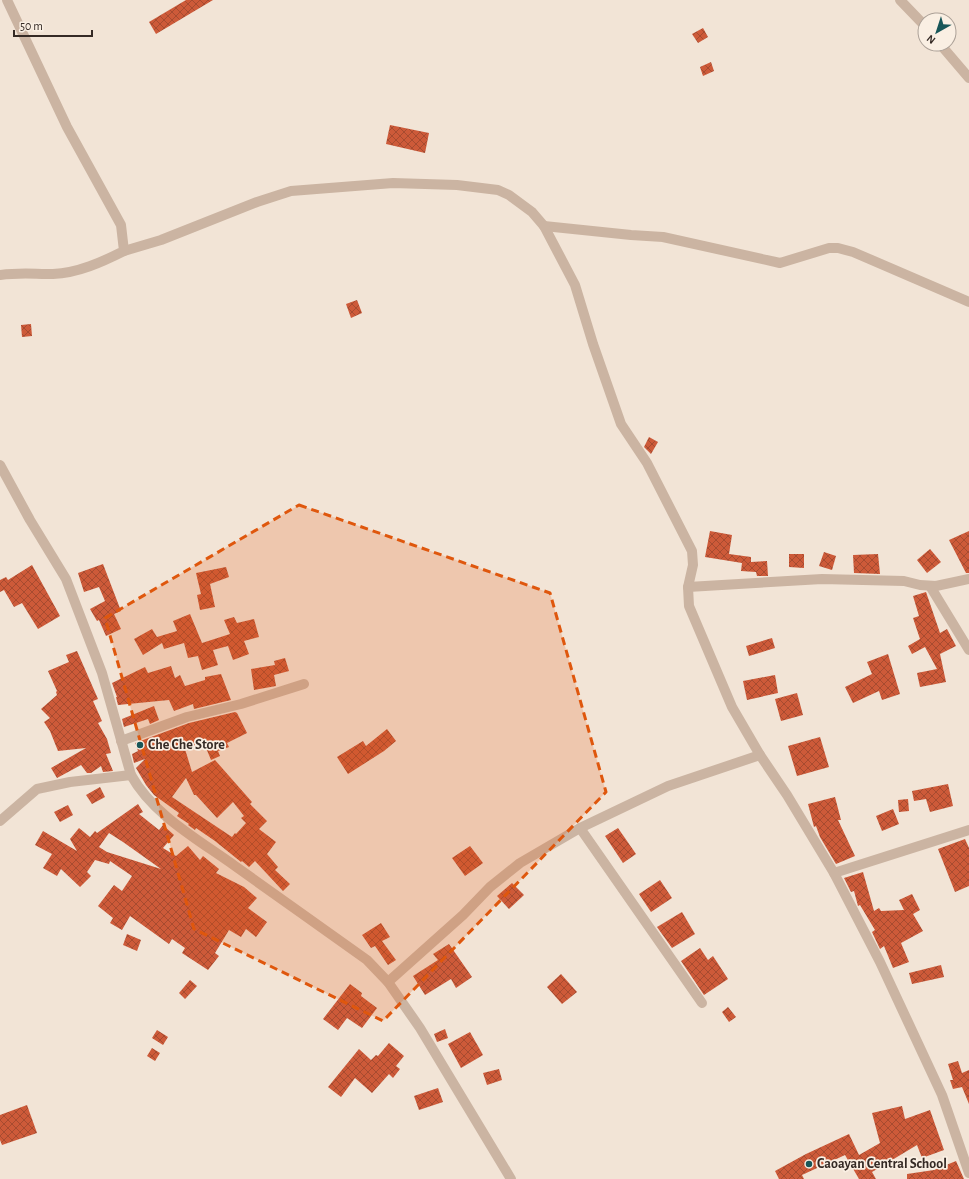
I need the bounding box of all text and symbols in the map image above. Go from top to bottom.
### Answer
scale bar [14,12,92,38]
north arrow [917,12,957,52]
text: 50 m [20,20,43,32]
text: N [925,33,937,46]
place label: Che Che Store [148,738,225,752]
marker: Che Che Store [135,740,145,750]
place label: Caoayan Central School [817,1157,947,1171]
marker: Caoayan Central School [804,1159,814,1169]

